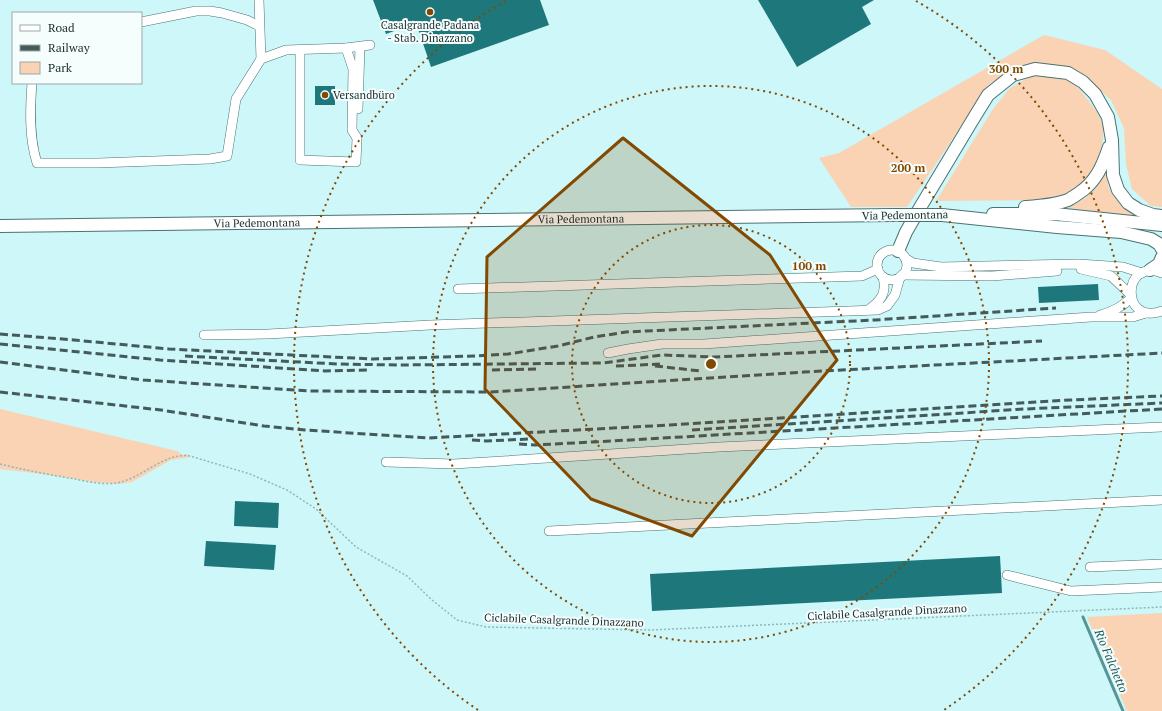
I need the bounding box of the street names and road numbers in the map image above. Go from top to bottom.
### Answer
street label: Via Pedemontana [862,207,949,223]
street label: Via Pedemontana [538,211,625,226]
street label: Via Pedemontana [214,215,301,230]
street label: Ciclabile Casalgrande Dinazzano [807,601,967,623]
street label: Ciclabile Casalgrande Dinazzano [484,610,644,630]

